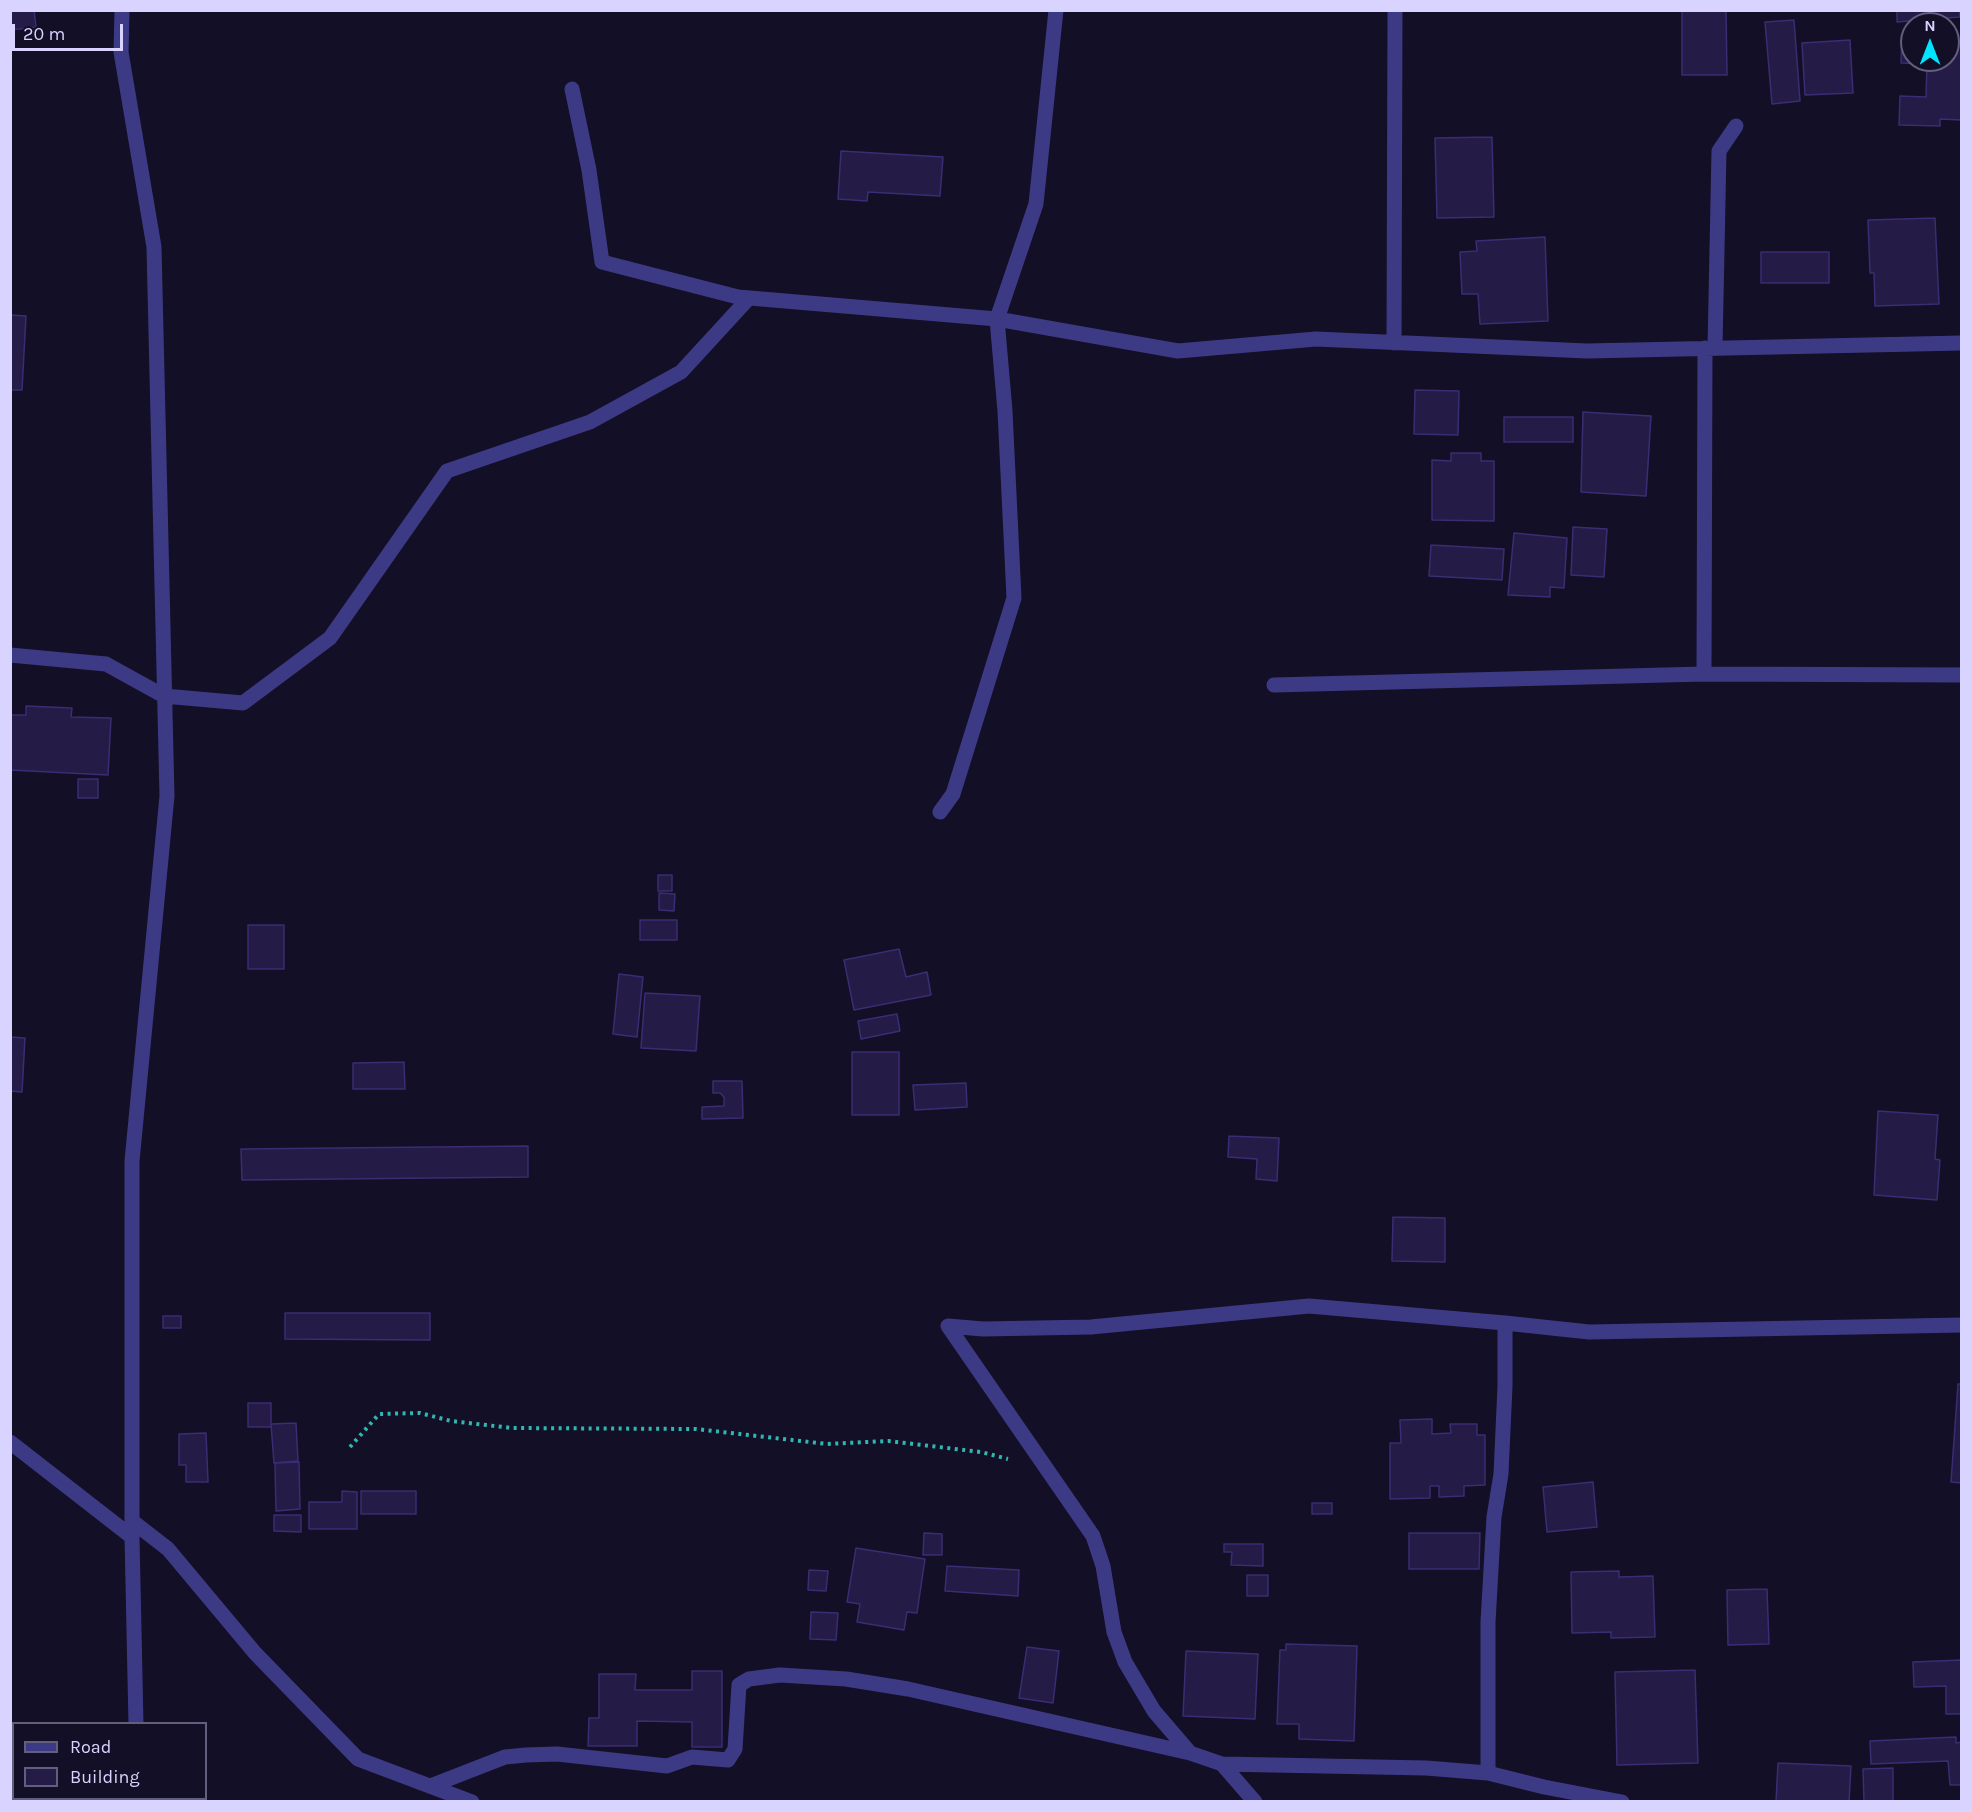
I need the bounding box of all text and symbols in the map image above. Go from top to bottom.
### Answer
scale bar [15,12,126,50]
north arrow [1900,12,1960,72]
text: N [1924,16,1936,35]
text: 20 m [23,23,65,45]
legend [12,1722,207,1800]
text: Road [70,1736,111,1758]
text: Building [70,1766,140,1788]

